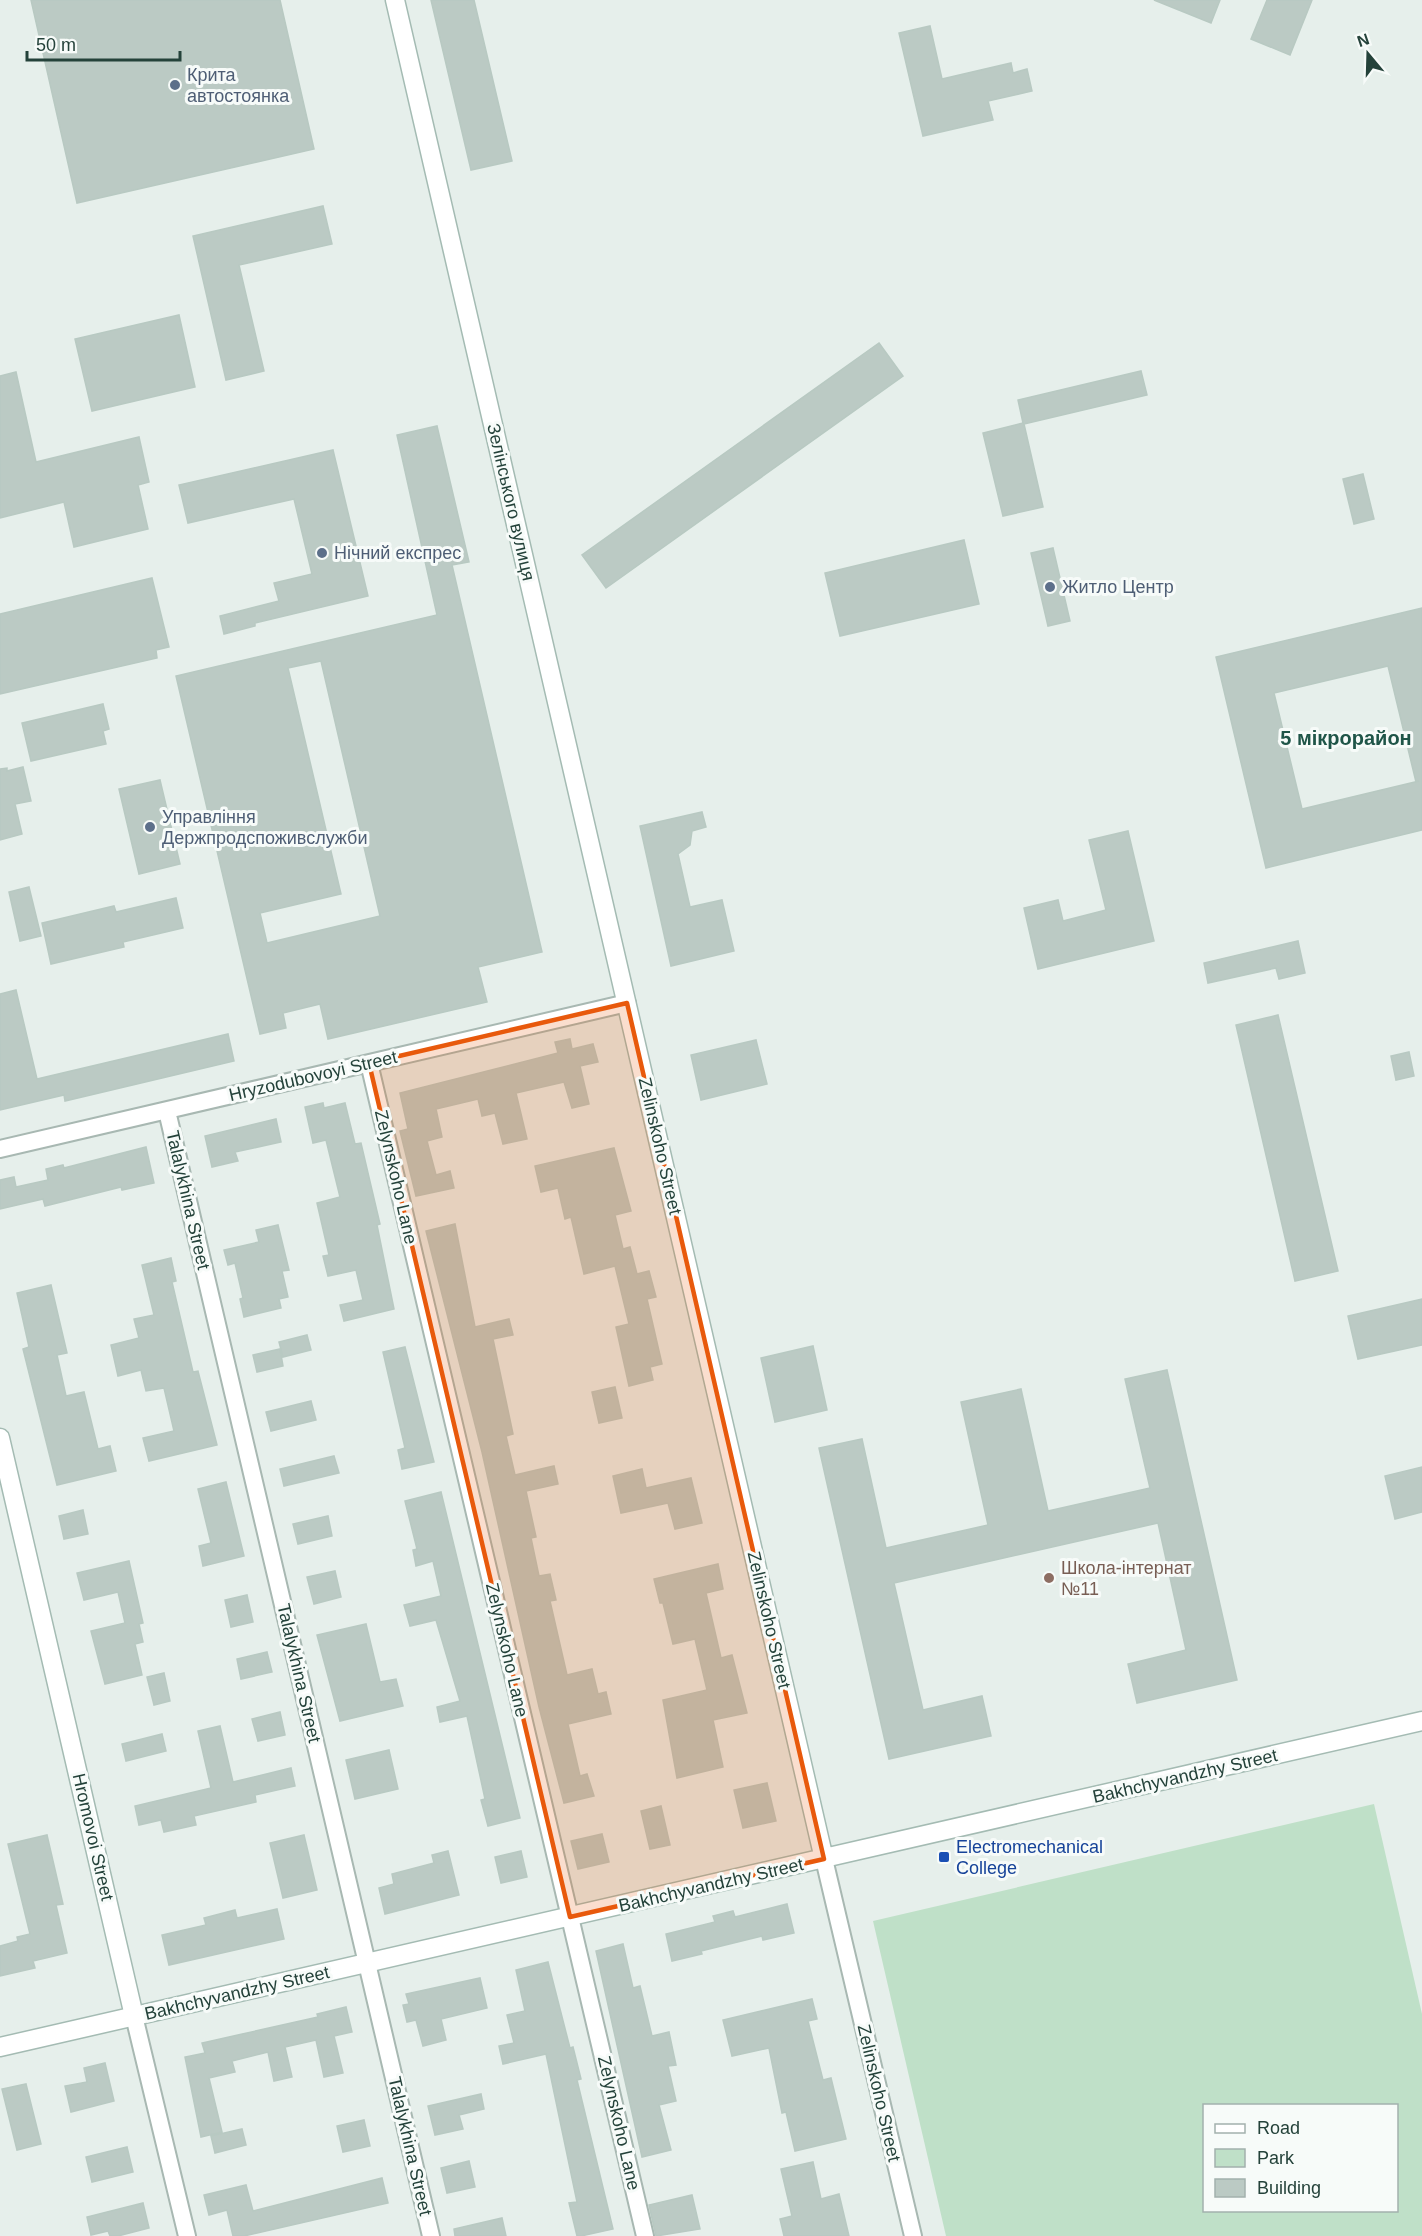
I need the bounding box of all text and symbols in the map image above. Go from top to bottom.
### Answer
scale bar [27,24,180,62]
north arrow [1338,24,1398,84]
text: N [1355,30,1372,50]
text: 50 m [36,35,76,55]
place label: Крита автостоянка [187,65,290,106]
marker: Крита автостоянка [168,78,182,92]
street label: Зелінського вулиця [483,421,539,583]
place label: Нічний експрес [334,543,461,563]
marker: Нічний експрес [315,546,329,560]
place label: Житло Центр [1062,577,1174,597]
marker: Житло Центр [1043,580,1057,594]
district label: 5 мікрорайон [1280,727,1412,749]
place label: Управління Держпродспоживслужби [162,807,367,848]
marker: Управління Держпродспоживслужби [143,820,157,834]
street label: Hryzodubovoyi Street [227,1047,399,1105]
street label: Zelinskoho Street [635,1076,685,1216]
street label: Zelynskoho Lane [371,1108,421,1246]
street label: Talalykhina Street [162,1129,214,1271]
street label: Zelinskoho Street [744,1550,794,1690]
place label: Школа-інтернат №11 [1061,1558,1192,1599]
marker: Школа-інтернат №11 [1042,1571,1056,1585]
street label: Zelynskoho Lane [482,1581,532,1719]
street label: Talalykhina Street [273,1602,325,1744]
street label: Bakhchyvandzhy Street [1091,1745,1279,1807]
street label: Hromovoi Street [69,1771,117,1903]
place label: Electromechanical College [956,1837,1103,1878]
marker: Electromechanical College [937,1850,951,1864]
street label: Bakhchyvandzhy Street [617,1854,805,1916]
street label: Bakhchyvandzhy Street [143,1962,331,2024]
street label: Zelinskoho Street [854,2023,904,2163]
street label: Zelynskoho Lane [594,2054,644,2192]
street label: Talalykhina Street [384,2075,436,2217]
legend [1203,2104,1398,2212]
text: Road [1257,2118,1300,2138]
text: Park [1257,2148,1295,2168]
text: Building [1257,2178,1321,2198]

